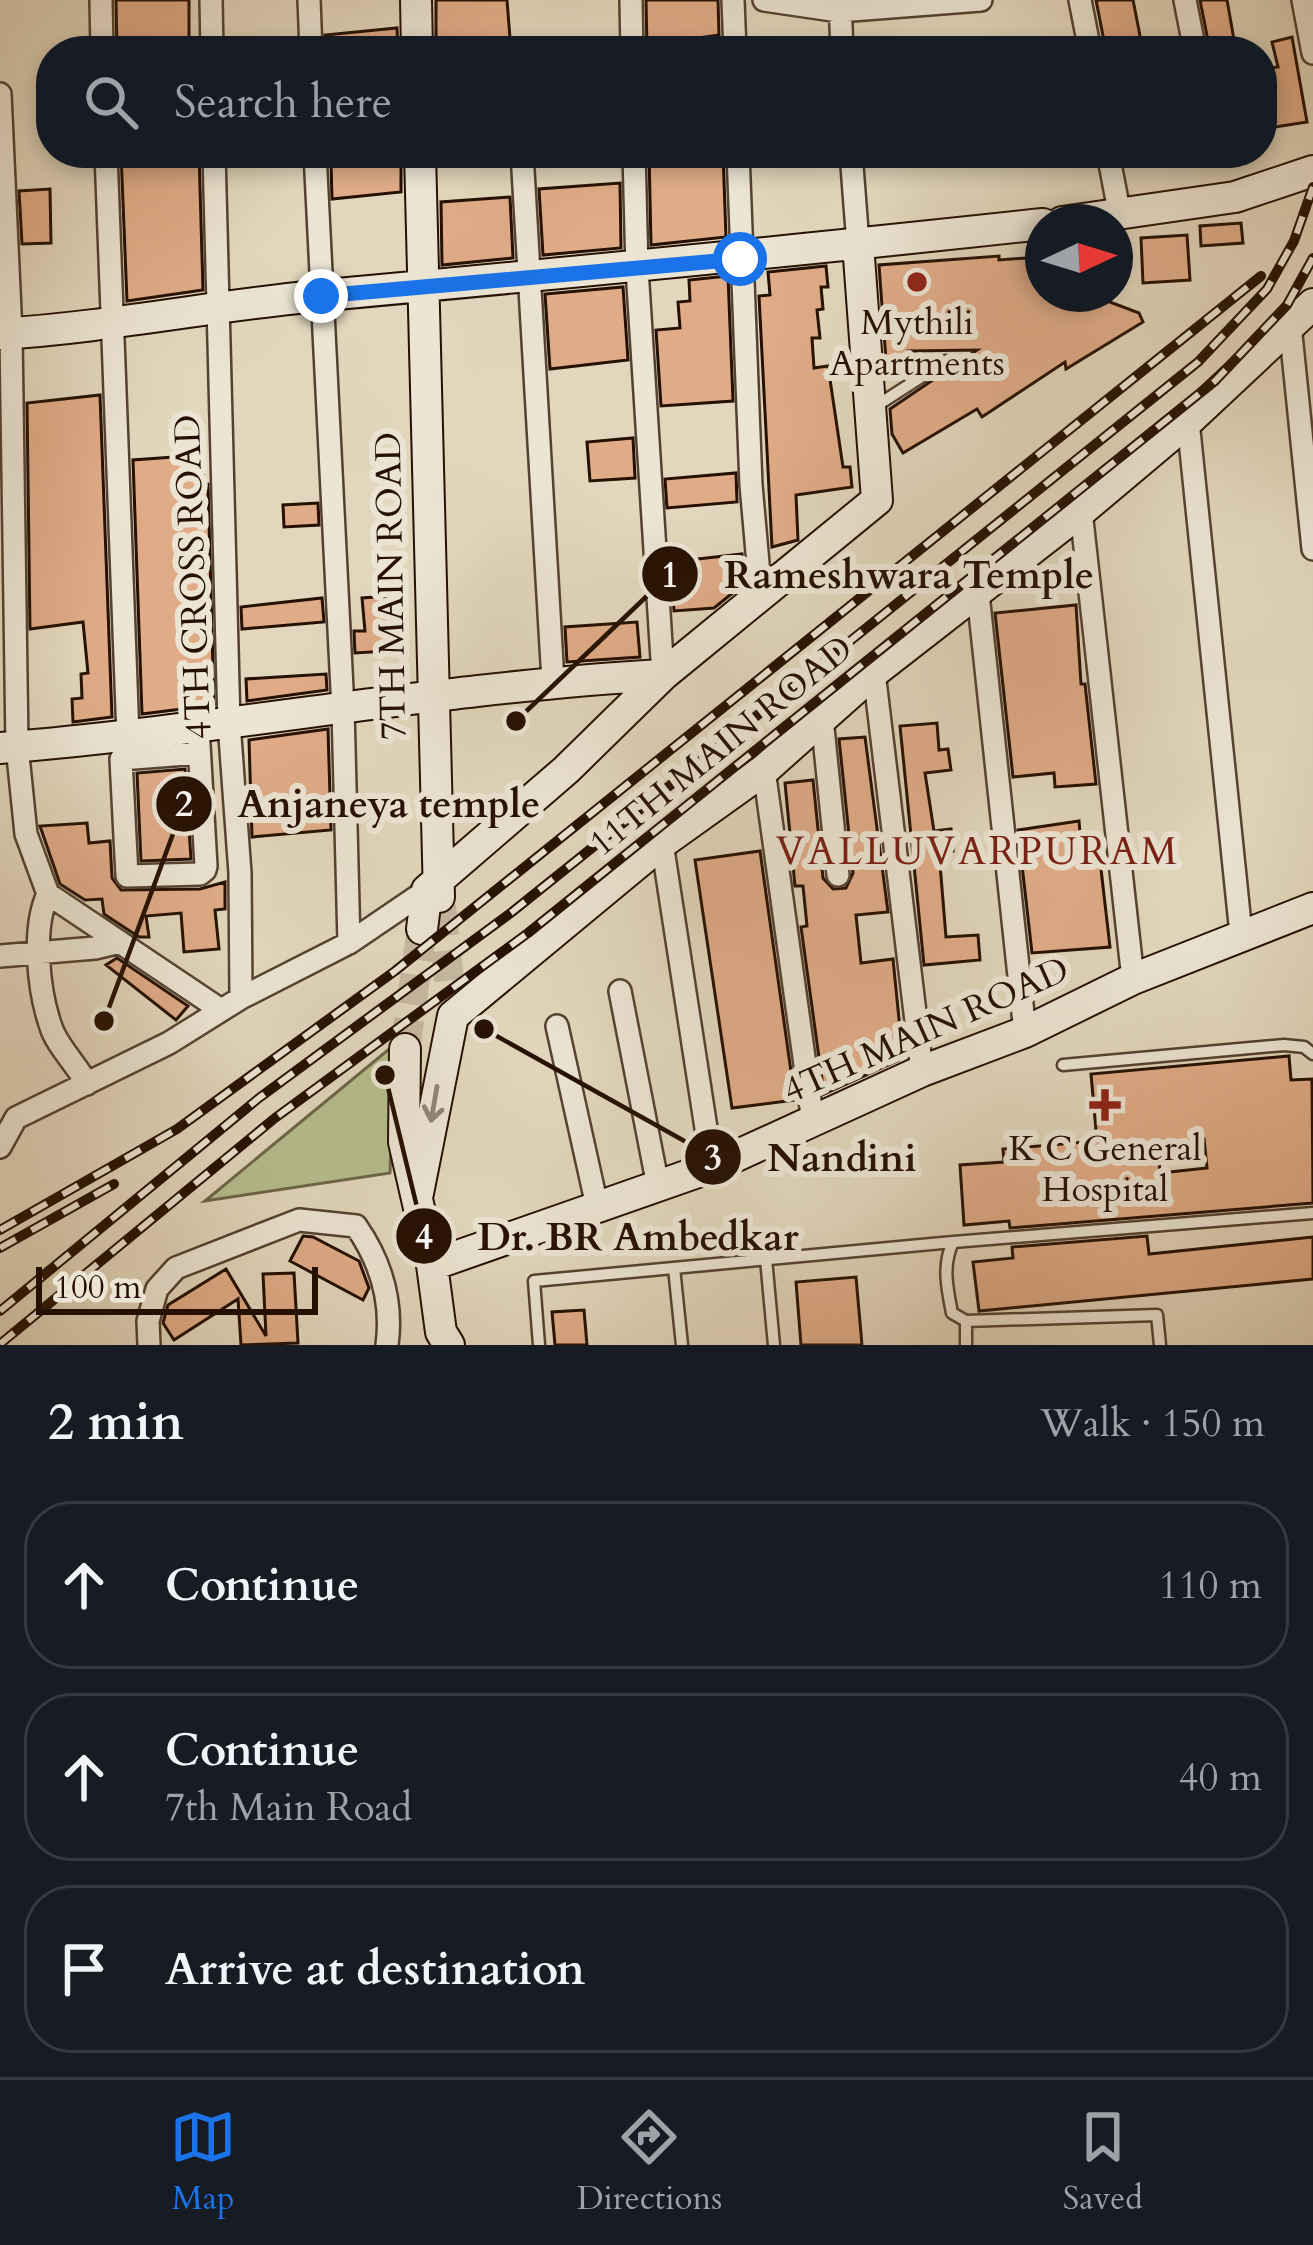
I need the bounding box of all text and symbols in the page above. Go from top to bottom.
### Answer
search box [36,36,1277,168]
icon: search [78,69,144,135]
text: Search here [174,72,392,133]
north arrow [1025,204,1133,312]
route start [713,232,767,286]
route end [294,269,348,323]
marker: Mythili Apartments [904,269,930,295]
place label: Mythili Apartments [829,298,1005,388]
street label: 4TH CROSS ROAD [163,414,223,740]
street label: 7TH MAIN ROAD [364,432,418,740]
callout: Rameshwara Temple [640,537,1118,612]
text: Rameshwara Temple [724,549,1094,602]
text: 1 [661,551,679,600]
street label: 11TH MAIN ROAD [579,624,863,868]
callout: Anjaneya temple [154,766,565,841]
text: Anjaneya temple [238,778,540,831]
text: 2 [175,780,193,829]
district label: VALLUVARPURAM [776,825,1180,878]
street label: 4TH MAIN ROAD [775,945,1077,1115]
one-way arrow [422,1084,444,1123]
marker: K C General Hospital [1089,1089,1121,1121]
callout: Nandini [683,1120,941,1195]
place label: K C General Hospital [1008,1124,1202,1214]
text: Nandini [767,1132,917,1185]
text: 3 [704,1134,722,1183]
callout: Dr. BR Ambedkar [394,1199,823,1274]
text: Dr. BR Ambedkar [477,1211,799,1264]
text: 4 [415,1213,433,1262]
scale bar [36,1261,318,1314]
text: 100 m [54,1265,141,1310]
text: 2 min [48,1388,184,1458]
text: Walk · 150 m [1040,1397,1265,1450]
icon: ahead [51,1552,117,1618]
text: Continue [165,1555,359,1616]
text: 110 m [1159,1559,1262,1612]
text: Continue [165,1720,359,1781]
icon: ahead [51,1744,117,1810]
text: 40 m [1179,1751,1262,1804]
text: 7th Main Road [165,1781,412,1834]
icon: arrive [51,1936,117,2002]
text: Arrive at destination [165,1939,585,2000]
tab: Map [170,2104,236,2221]
tab: Directions [577,2104,722,2221]
tab: Saved [1063,2104,1143,2221]

